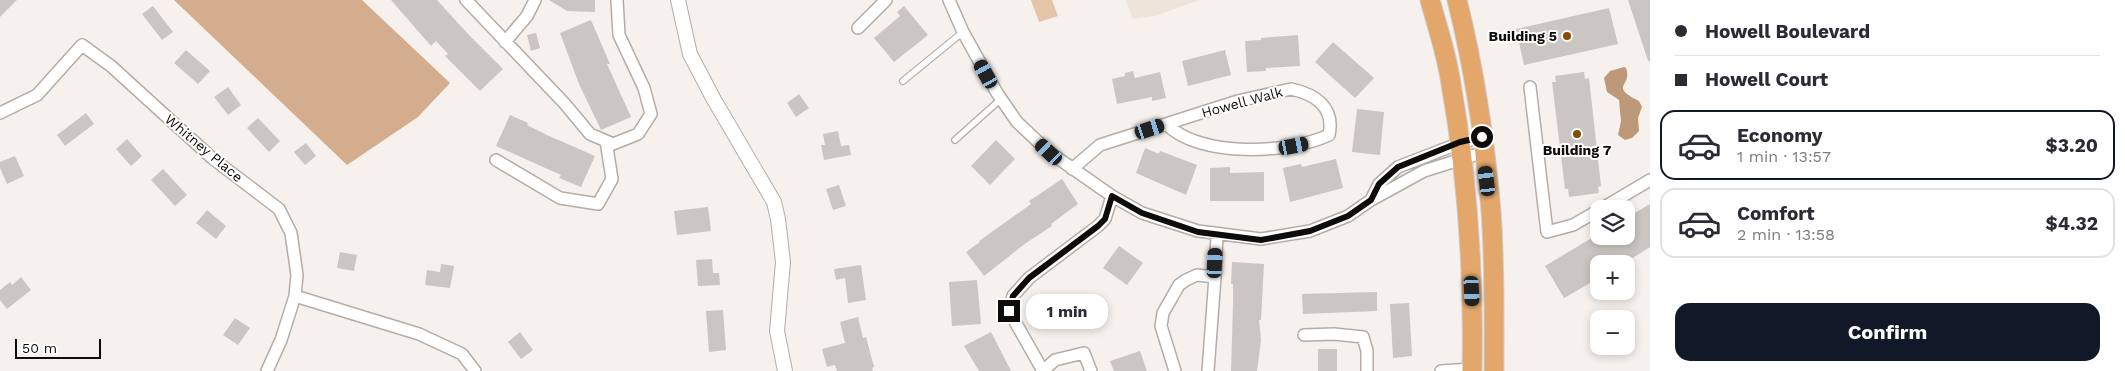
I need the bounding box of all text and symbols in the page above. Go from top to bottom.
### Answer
text: Howell Boulevard [1705,20,1870,43]
place label: Building 5 [1489,28,1557,44]
marker: Building 5 [1561,30,1573,42]
car [972,57,999,91]
text: Howell Court [1705,68,1828,91]
street label: Howell Walk [1200,83,1284,121]
street label: Whitney Place [162,111,246,185]
car [1133,117,1166,141]
icon: car [1677,123,1722,168]
text: Economy [1737,124,1822,147]
route start [1471,126,1493,148]
marker: Building 7 [1571,128,1583,140]
text: $3.20 [2045,134,2098,157]
car [1032,136,1065,168]
car [1277,136,1310,156]
place label: Building 7 [1543,142,1612,158]
text: 1 min · 13:57 [1737,147,1831,166]
car [1477,165,1496,197]
map controls [1590,200,1635,355]
button: layers [1590,200,1635,245]
icon: car [1677,201,1722,246]
text: Comfort [1737,202,1815,225]
text: $4.32 [2046,212,2098,235]
text: 2 min · 13:58 [1737,225,1835,244]
car [1206,248,1223,278]
button: + [1590,255,1635,300]
car [1463,276,1480,306]
callout: 1 min [1026,294,1109,328]
route end [998,300,1020,322]
text: 1 min [1046,302,1088,321]
button: Confirm [1675,303,2100,361]
button: − [1590,310,1635,355]
scale bar [15,336,101,359]
text: 50 m [22,340,57,356]

